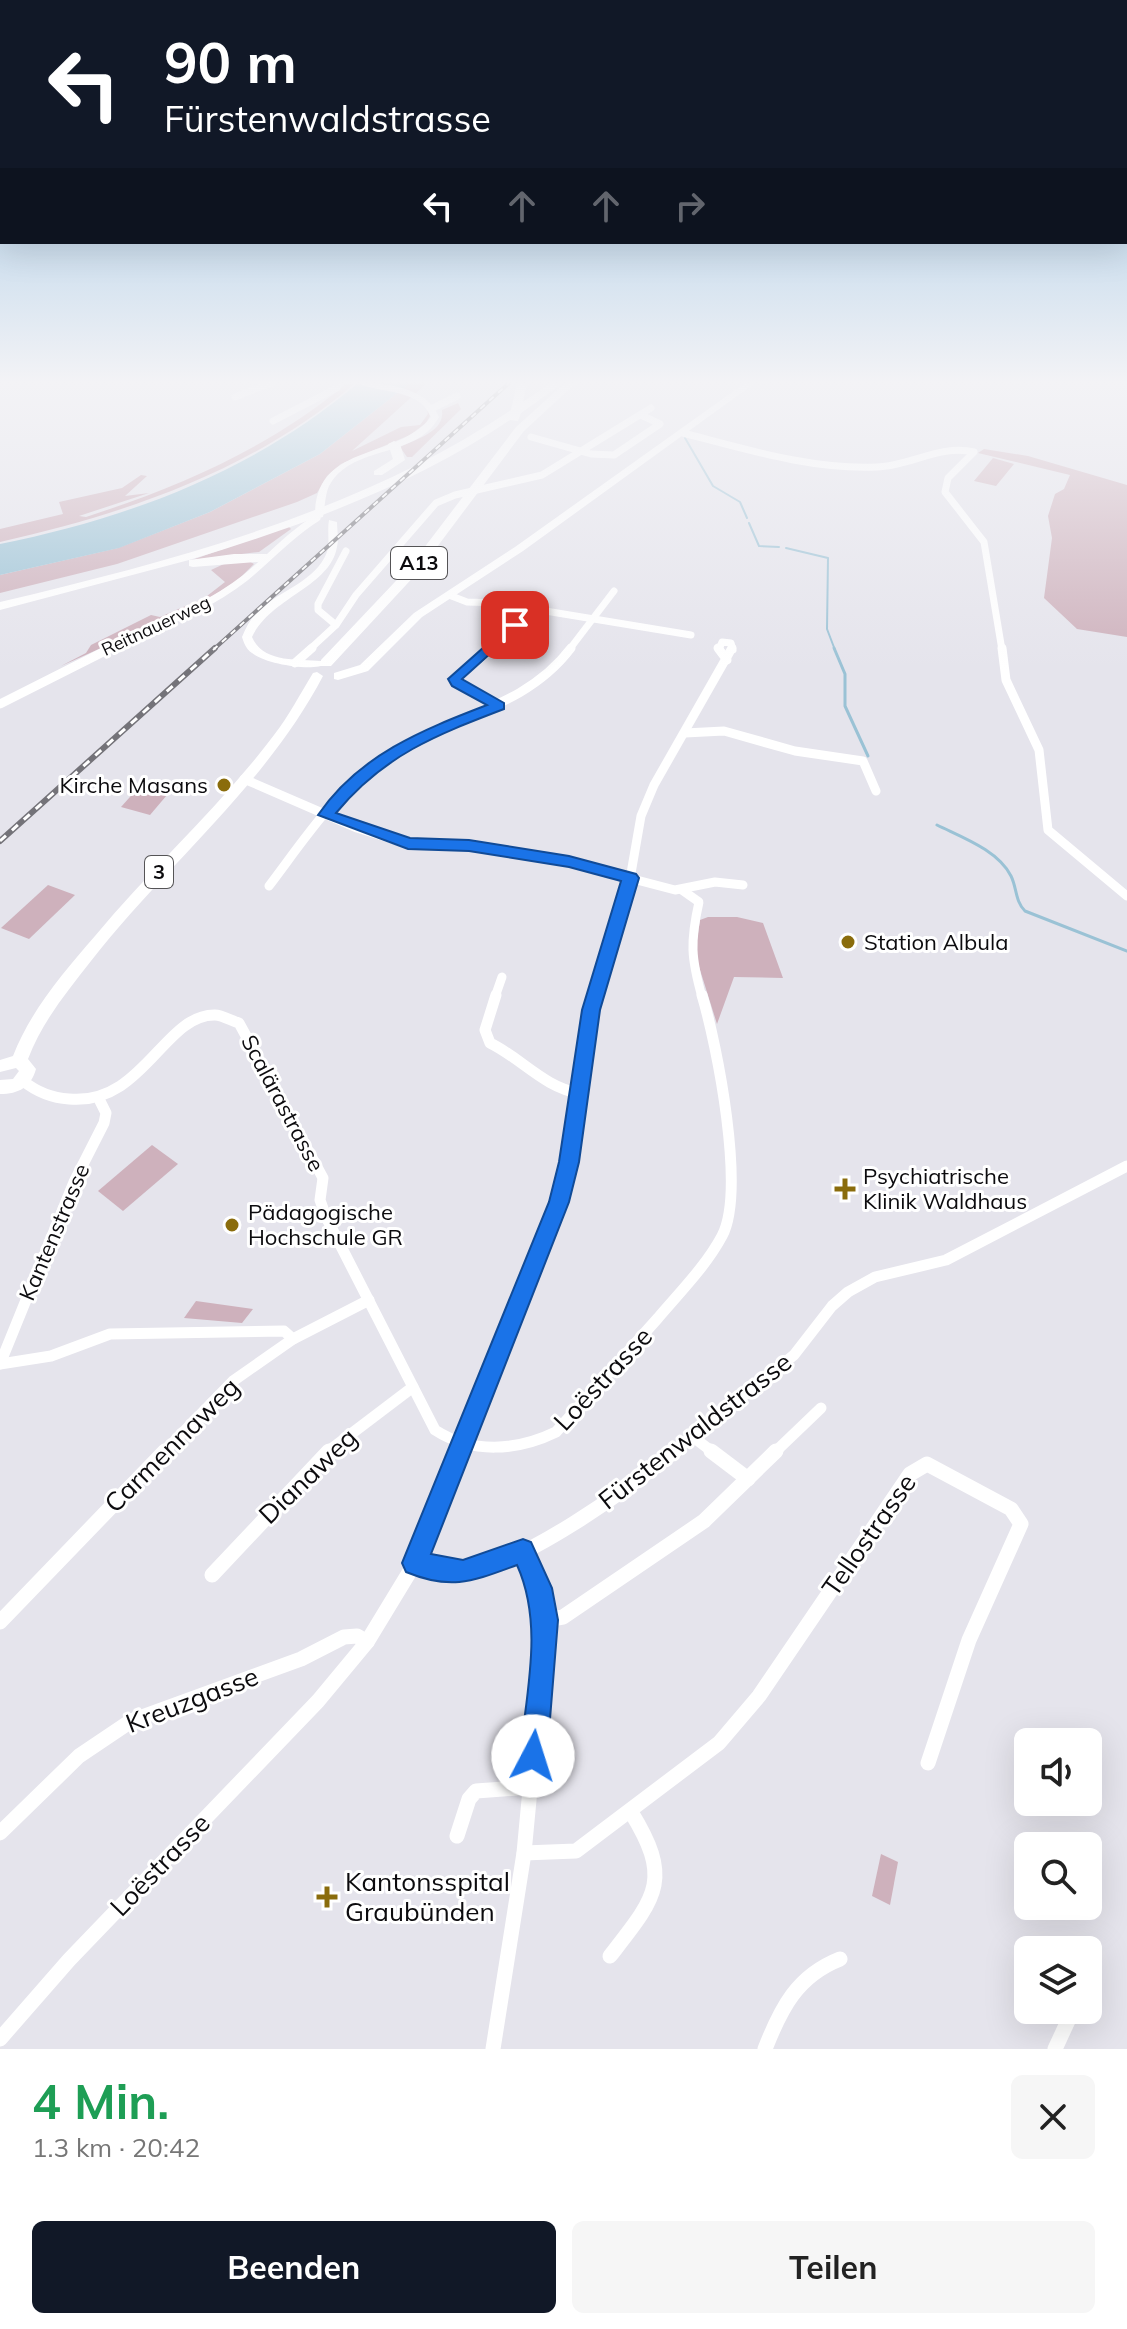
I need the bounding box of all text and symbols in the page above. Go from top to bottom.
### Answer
text: 90 m [164,27,297,97]
icon: left [32,32,136,136]
text: Fürstenwaldstrasse [164,96,491,141]
icon: left [416,184,460,228]
icon: ahead [500,184,544,228]
icon: ahead [584,184,628,228]
icon: right [668,184,712,228]
road number: A13 [391,547,447,579]
street label: Reitnauerweg [98,590,214,661]
pin [481,591,549,659]
icon: arrive [493,603,537,647]
place label: Kirche Masans [59,771,208,799]
marker: Kirche Masans [215,776,233,794]
road number: 3 [145,856,173,888]
place label: Station Albula [864,928,1008,956]
marker: Station Albula [839,933,857,951]
street label: Scalärastrasse [235,1030,331,1176]
street label: Kantenstrasse [13,1159,95,1305]
place label: Psychiatrische Klinik Waldhaus [863,1162,1027,1215]
marker: Psychiatrische Klinik Waldhaus [834,1178,856,1200]
place label: Pädagogische Hochschule GR [248,1198,403,1251]
marker: Pädagogische Hochschule GR [223,1216,241,1234]
street label: Loëstrasse [546,1320,659,1437]
street label: Fürstenwaldstrasse [592,1345,798,1516]
street label: Carmennaweg [97,1370,246,1519]
street label: Dianaweg [252,1421,364,1531]
street label: Tellostrasse [814,1467,923,1602]
street label: Kreuzgasse [121,1659,263,1740]
position arrow [491,1714,575,1798]
map controls [1014,1728,1102,2024]
button: sound [1014,1728,1102,1816]
street label: Loëstrasse [103,1807,217,1923]
button: search [1014,1832,1102,1920]
place label: Kantonsspital Graubünden [345,1865,510,1928]
marker: Kantonsspital Graubünden [316,1886,338,1908]
button: layers [1014,1936,1102,2024]
text: 4 Min. [32,2071,169,2131]
button: close [1011,2075,1095,2159]
text: 1.3 km · 20:42 [32,2131,200,2164]
button: Beenden [32,2221,556,2313]
button: Teilen [572,2221,1095,2313]

